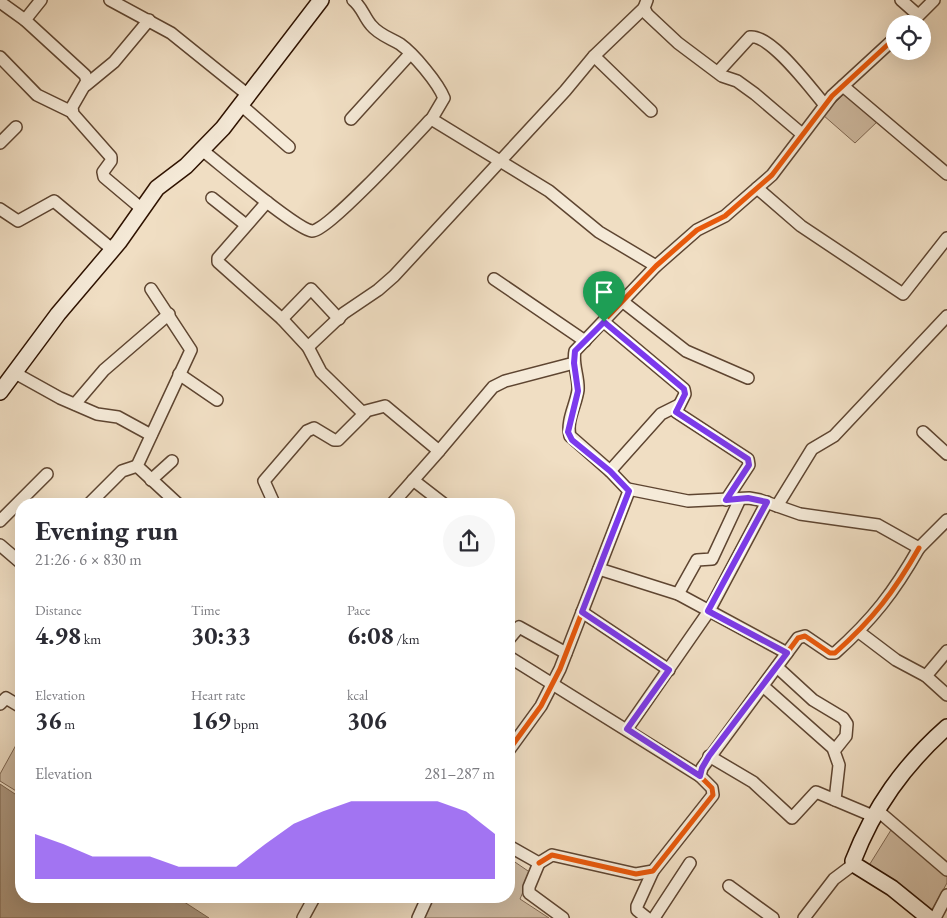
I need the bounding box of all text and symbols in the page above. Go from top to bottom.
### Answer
map controls [886,15,931,60]
button: locate [886,15,931,60]
pin [583,271,625,322]
icon: arrive [590,278,618,306]
text: Evening run [35,512,178,548]
button: share [443,515,495,567]
text: 21:26 · 6 × 830 m [35,549,142,570]
text: Distance [35,601,82,619]
text: Time [191,601,220,619]
text: Pace [347,601,371,619]
text: 4.98 [35,619,81,651]
text: 30:33 [191,619,251,651]
text: 6:08 [347,619,394,651]
text: km [81,630,101,648]
text: /km [394,630,420,648]
text: Elevation [35,686,85,704]
text: Heart rate [191,686,245,704]
text: kcal [347,686,368,704]
text: 36 [35,704,61,736]
text: 169 [191,704,231,736]
text: 306 [347,704,387,736]
text: m [61,715,75,733]
text: bpm [231,715,259,733]
text: Elevation [35,763,93,784]
text: 281–287 m [424,763,495,784]

